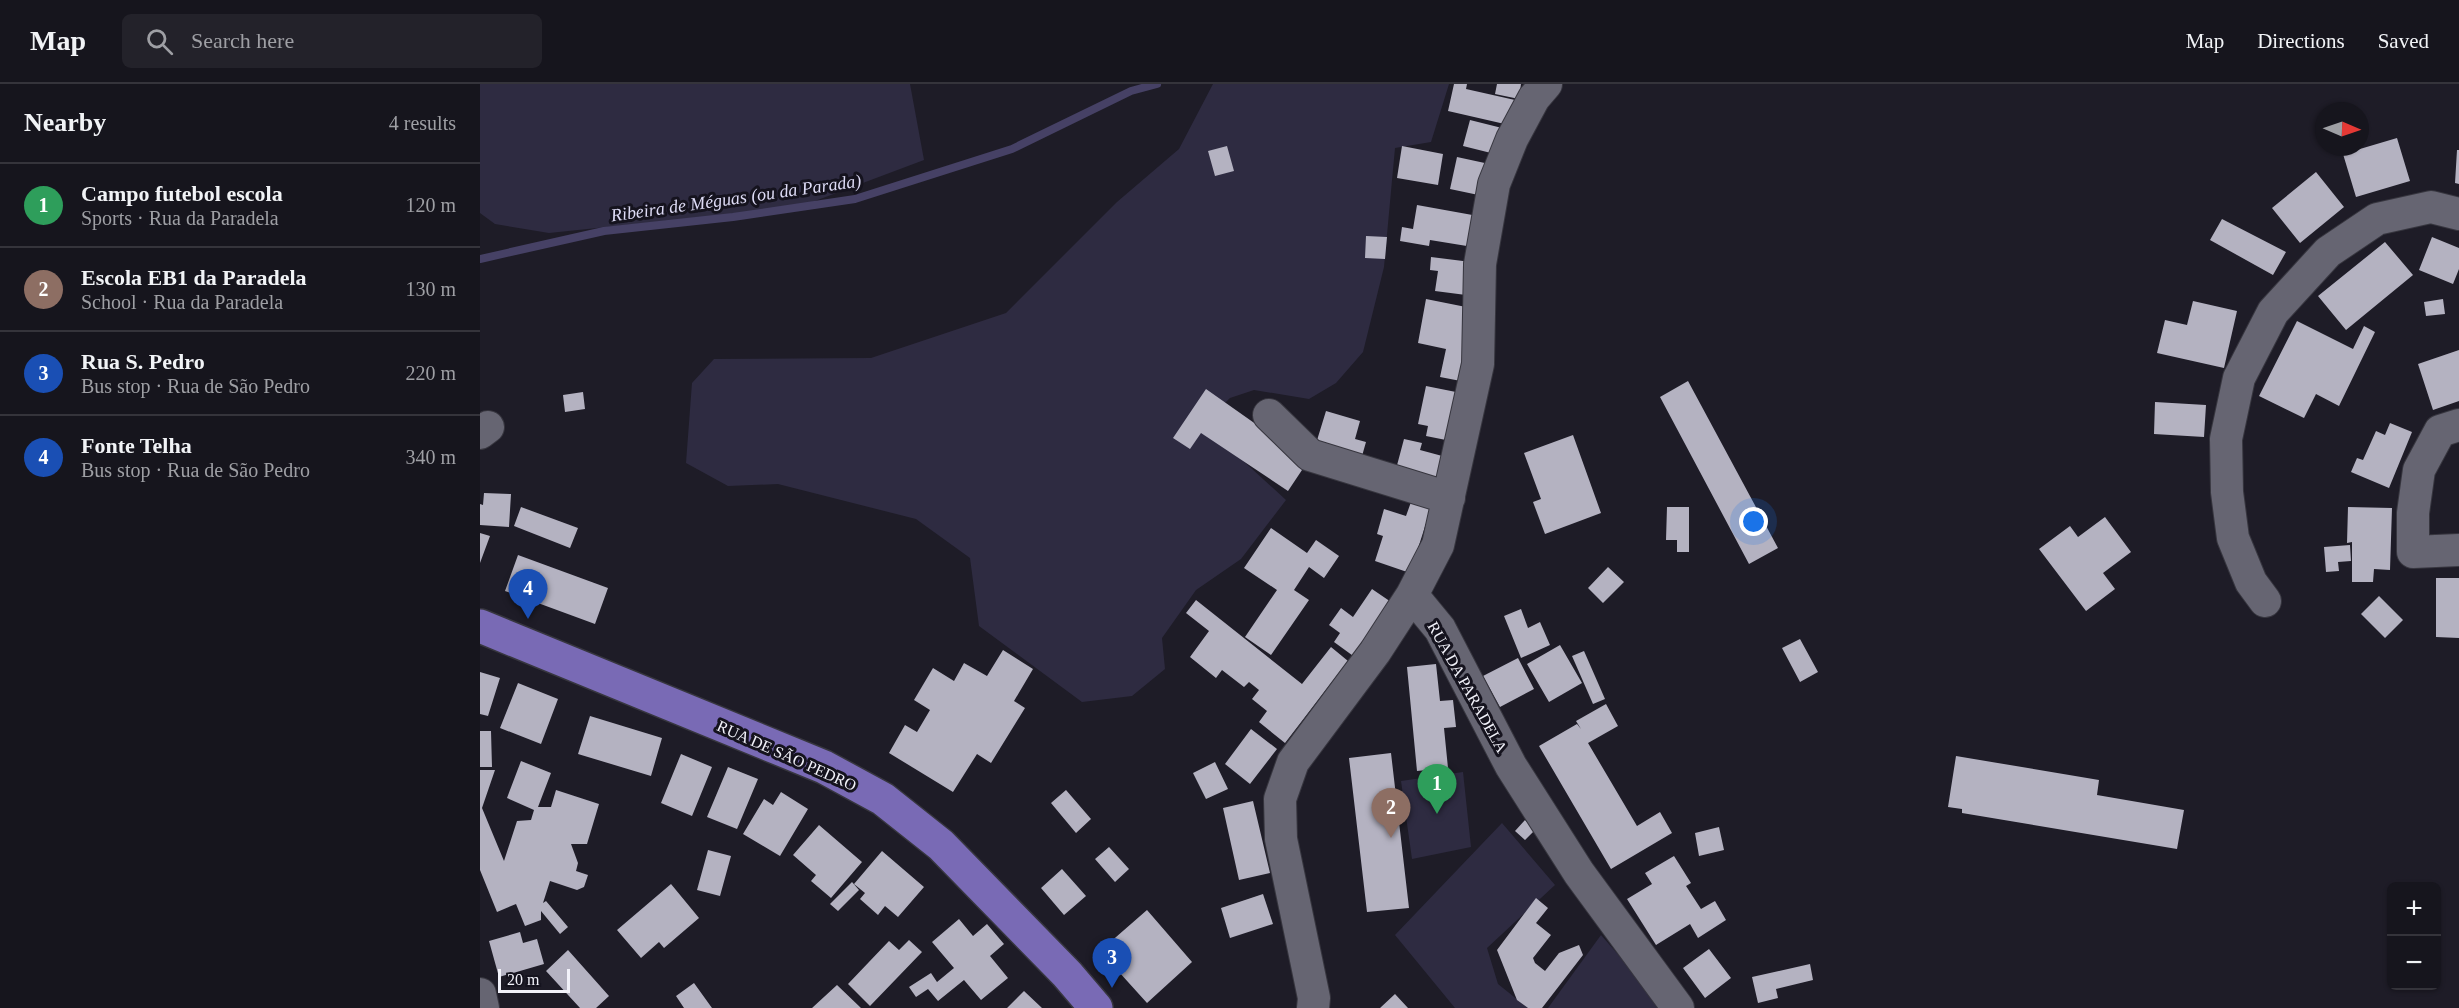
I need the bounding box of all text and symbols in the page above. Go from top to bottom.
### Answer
search box [122,14,542,68]
text: Map [30,25,86,56]
icon: search [143,25,176,58]
text: Search here [191,28,294,53]
text: Map [2186,29,2224,53]
text: Directions [2257,29,2345,53]
text: Saved [2378,29,2429,53]
north arrow [2315,102,2369,156]
text: Nearby [24,108,106,137]
text: 4 results [389,112,456,134]
water label: Ribeira de Méguas (ou da Parada) [609,171,863,227]
text: Campo futebol escola [81,181,283,206]
text: 1 [39,194,49,216]
text: 120 m [405,194,456,216]
text: Sports · Rua da Paradela [81,207,279,229]
text: Escola EB1 da Paradela [81,265,307,290]
text: 2 [39,278,49,300]
text: 130 m [405,278,456,300]
text: School · Rua da Paradela [81,291,283,313]
text: Rua S. Pedro [81,349,205,374]
text: 3 [39,362,49,384]
text: 220 m [405,362,456,384]
text: Bus stop · Rua de São Pedro [81,375,310,397]
text: Fonte Telha [81,433,192,458]
text: 4 [39,446,49,468]
text: 340 m [405,446,456,468]
text: Bus stop · Rua de São Pedro [81,459,310,481]
your location [1739,507,1768,536]
pin: 4 [508,570,548,619]
street label: RUA DA PARADELA [1424,619,1511,756]
street label: RUA DE SÃO PEDRO [715,717,859,794]
pin: 1 [1418,764,1456,814]
pin: 2 [1372,788,1410,838]
map controls [2387,882,2441,990]
button: + [2387,882,2441,936]
button: − [2387,936,2441,990]
pin: 3 [1092,938,1132,988]
scale bar [498,966,570,994]
text: 20 m [507,971,539,988]

